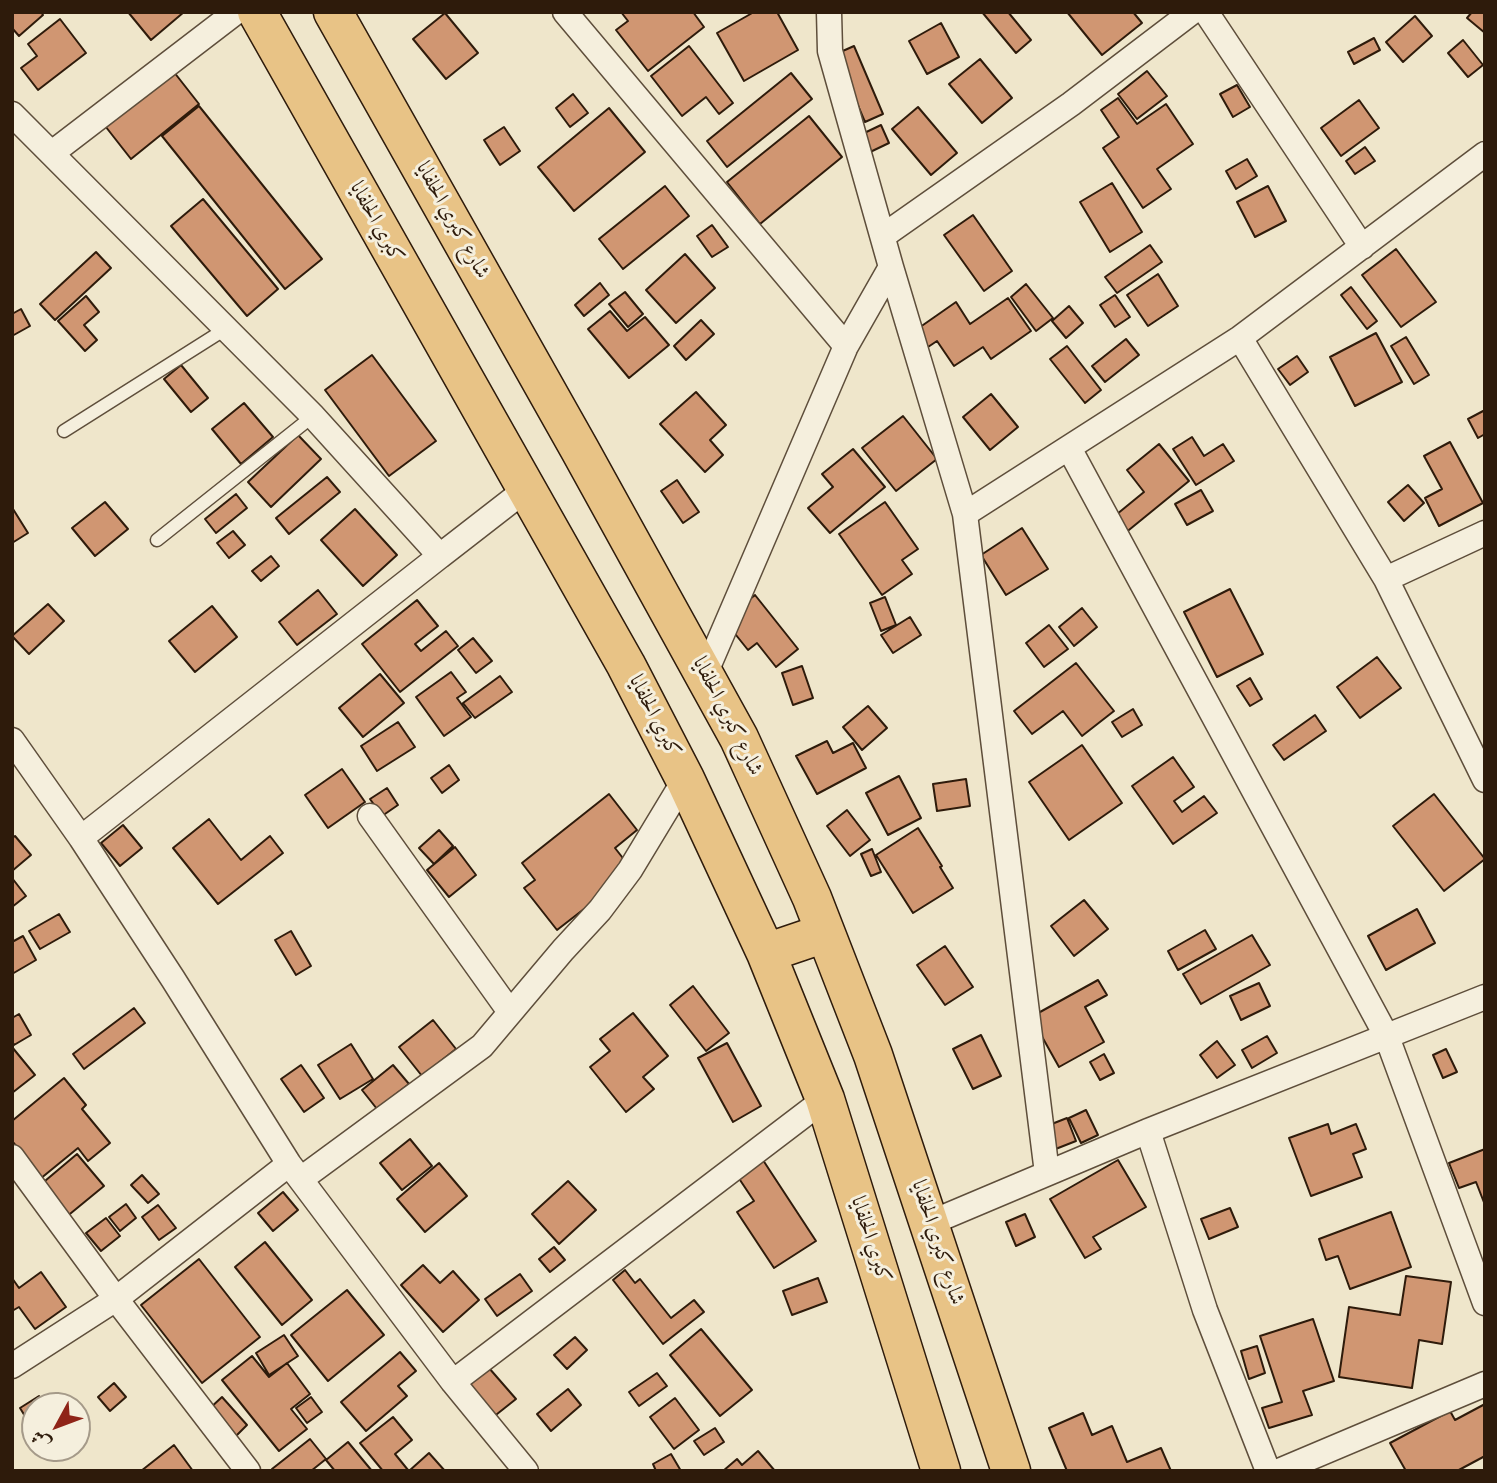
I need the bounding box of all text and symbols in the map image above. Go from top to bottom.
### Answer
street label: شارع كبري الحلفايا [409,158,493,284]
street label: كبري الحلفايا [342,178,408,268]
street label: شارع كبري الحلفايا [685,653,767,781]
street label: كبري الحلفايا [622,672,684,762]
street label: شارع كبري الحلفايا [904,1177,968,1309]
street label: كبري الحلفايا [843,1194,895,1286]
north arrow [21,1392,91,1462]
text: ش [26,1424,58,1455]

